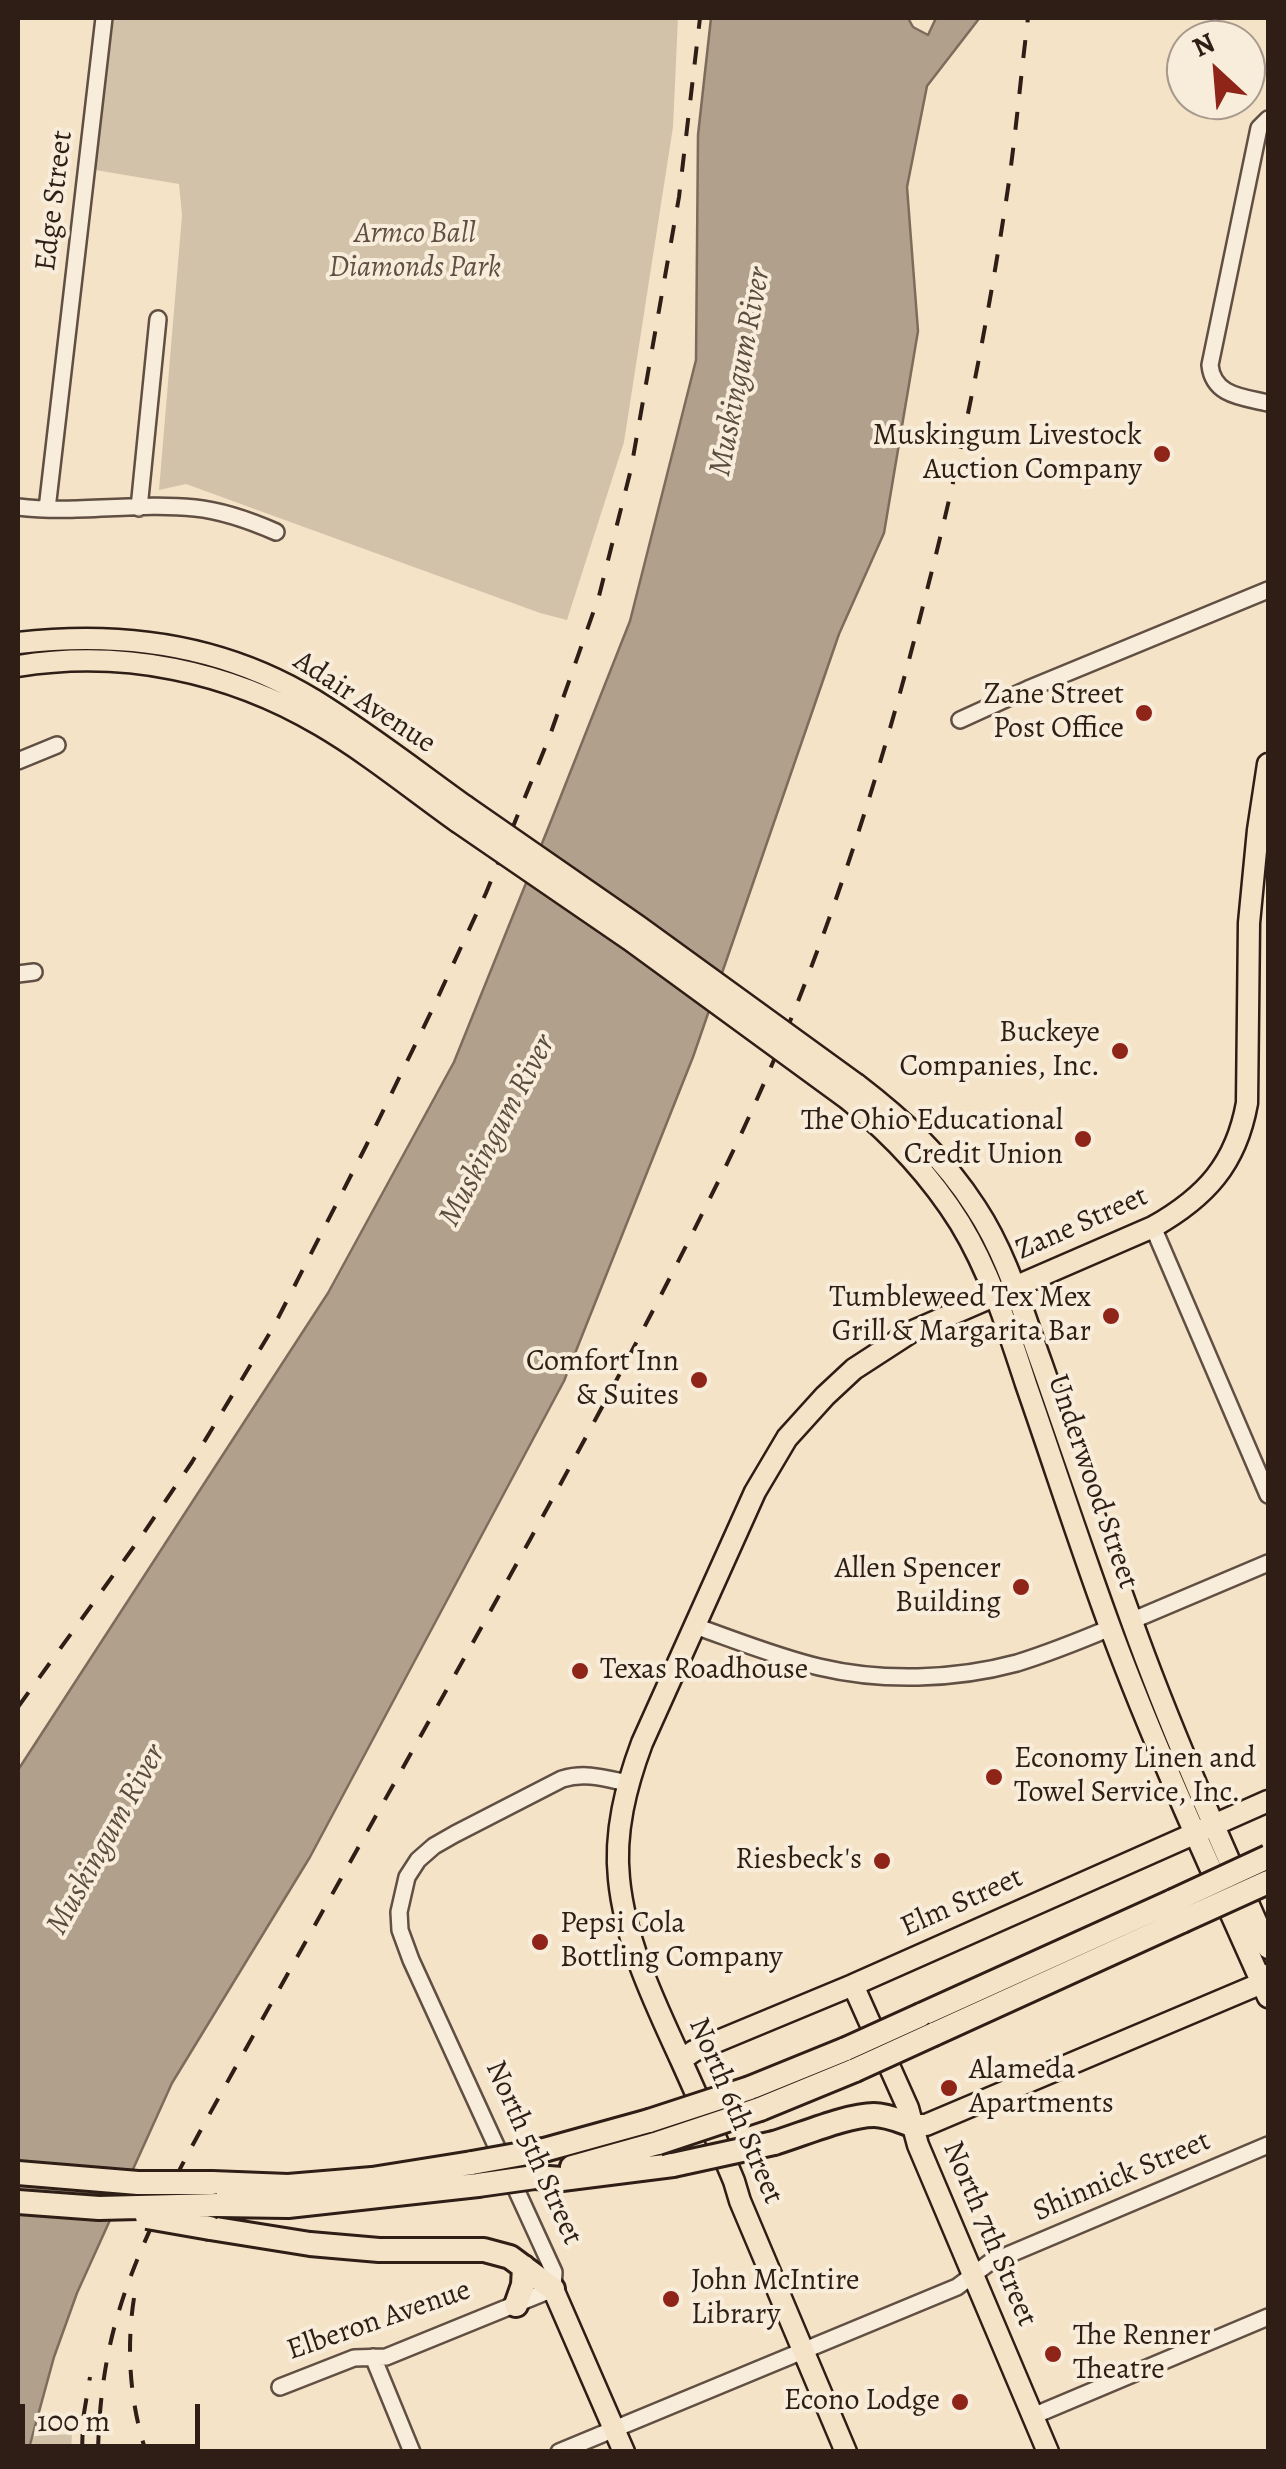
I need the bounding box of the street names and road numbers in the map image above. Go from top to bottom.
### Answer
street label: Edge Street [29,129,81,273]
street label: Adair Avenue [286,644,442,762]
street label: Zane Street [1010,1179,1154,1269]
street label: Underwood Street [1038,1370,1146,1594]
street label: Elm Street [895,1860,1029,1946]
street label: North 6th Street [680,2012,790,2210]
street label: North 5th Street [476,2055,590,2251]
street label: Shinnick Street [1028,2124,1216,2230]
street label: North 7th Street [934,2136,1044,2332]
street label: Elberon Avenue [283,2273,475,2369]

